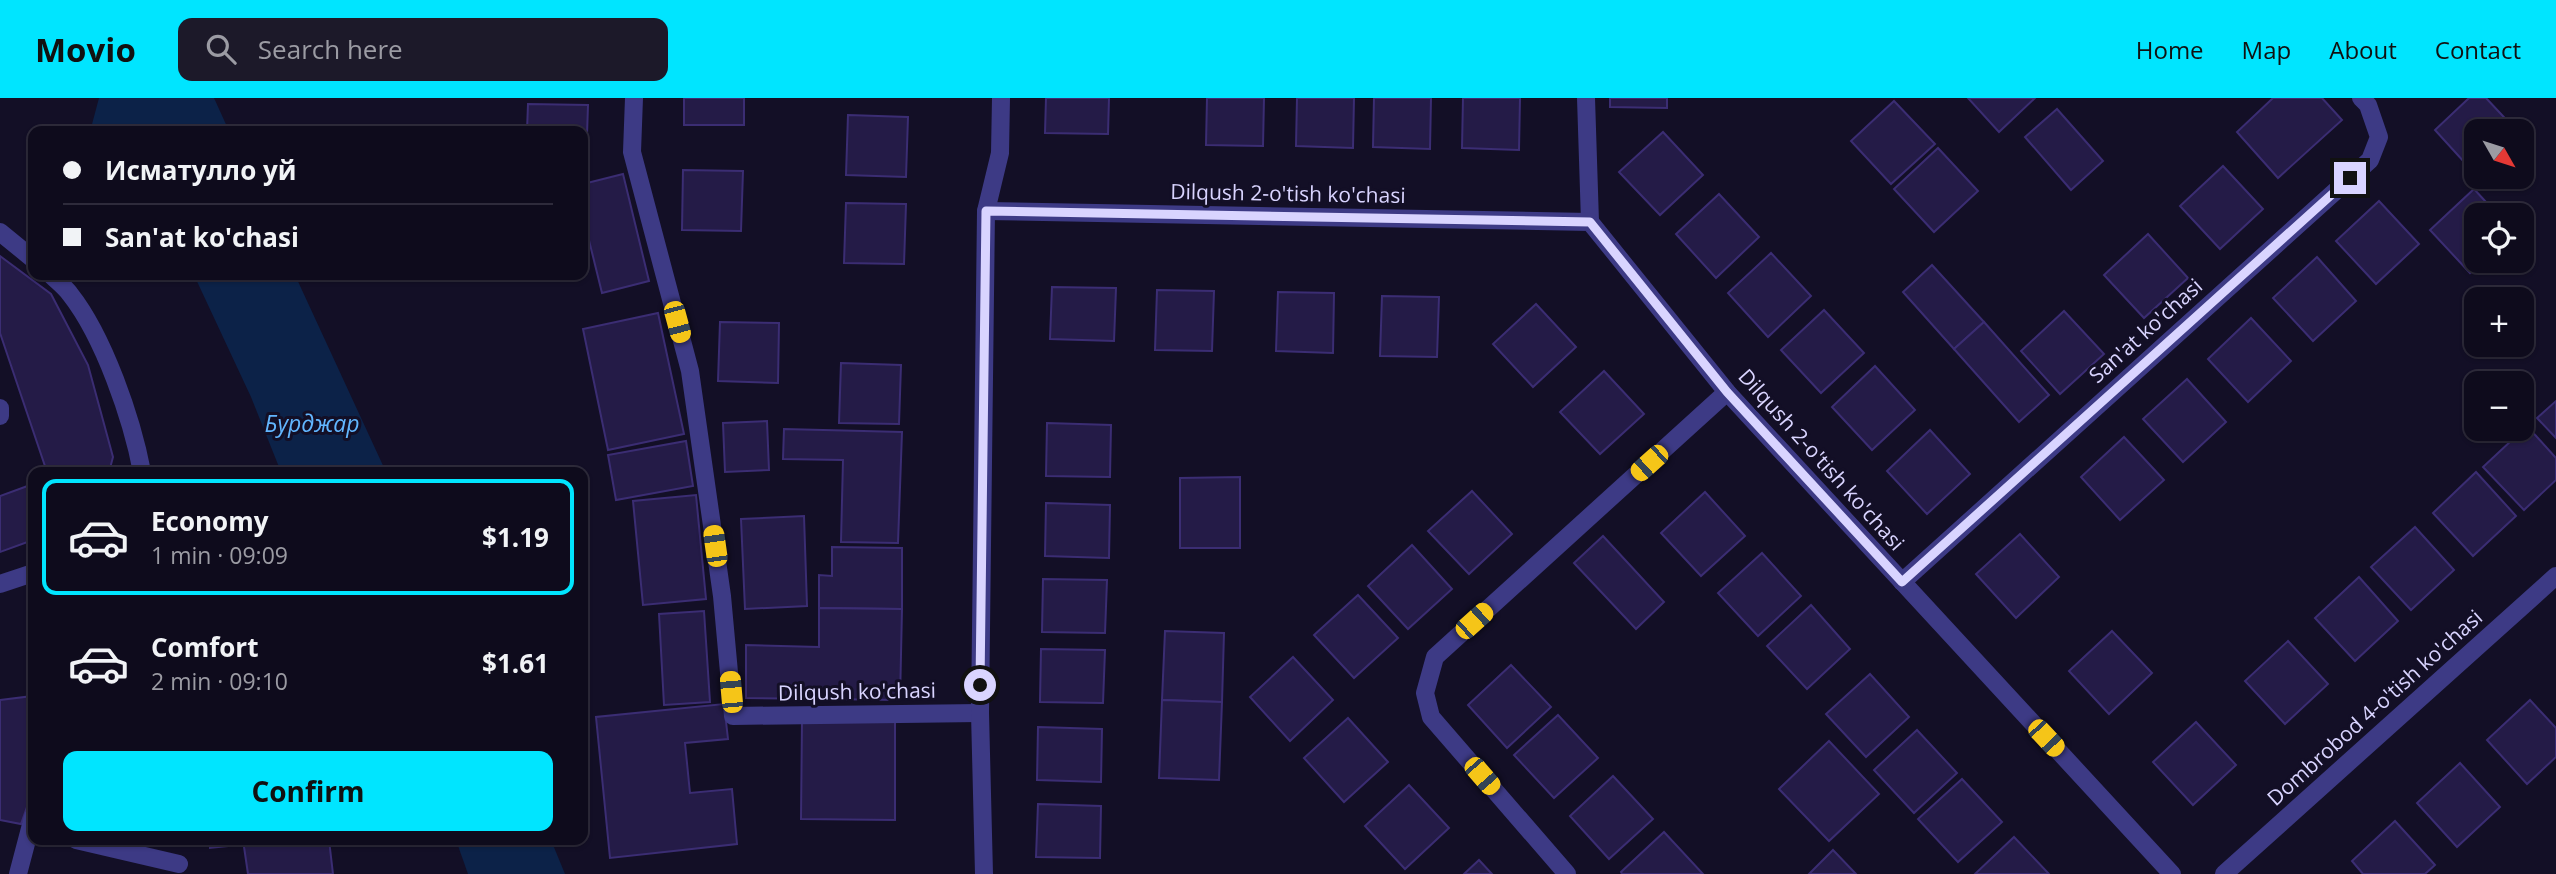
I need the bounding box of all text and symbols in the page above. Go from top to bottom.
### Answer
search box [178,18,668,81]
text: Movio [35,27,136,72]
icon: search [202,30,240,68]
text: Search here [258,31,403,67]
text: Home [2136,33,2204,66]
text: Map [2242,33,2291,66]
text: About [2329,33,2397,66]
text: Contact [2435,33,2521,66]
north arrow [2464,119,2534,189]
map controls [2464,119,2534,441]
text: Исматулло уй [105,152,297,188]
route end [2334,162,2366,194]
street label: Dilqush 2-o'tish ko'chasi [1170,177,1406,209]
button: locate [2464,203,2534,273]
text: San'at ko'chasi [105,219,299,255]
street label: San'at ko'chasi [2083,272,2208,389]
button: + [2464,287,2534,357]
car [662,299,693,345]
street label: Dilqush 2-o'tish ko'chasi [1733,363,1911,556]
button: − [2464,371,2534,441]
water label: Бурджар [264,407,360,439]
car [1627,441,1672,485]
text: Economy [151,503,269,539]
icon: car [67,506,130,569]
text: $1.19 [482,519,549,555]
car [702,524,729,568]
text: 1 min · 09:09 [151,539,288,571]
car [1452,599,1497,643]
street label: Dombrobod 4-o'tish ko'chasi [2261,603,2488,812]
text: Comfort [151,629,258,665]
icon: car [67,632,130,695]
text: $1.61 [482,645,549,681]
text: 2 min · 09:10 [151,665,288,697]
route start [964,669,996,701]
car [719,670,744,714]
street label: Dilqush ko'chasi [778,676,936,706]
car [2024,715,2069,761]
button: Confirm [63,751,553,831]
car [1461,753,1504,799]

